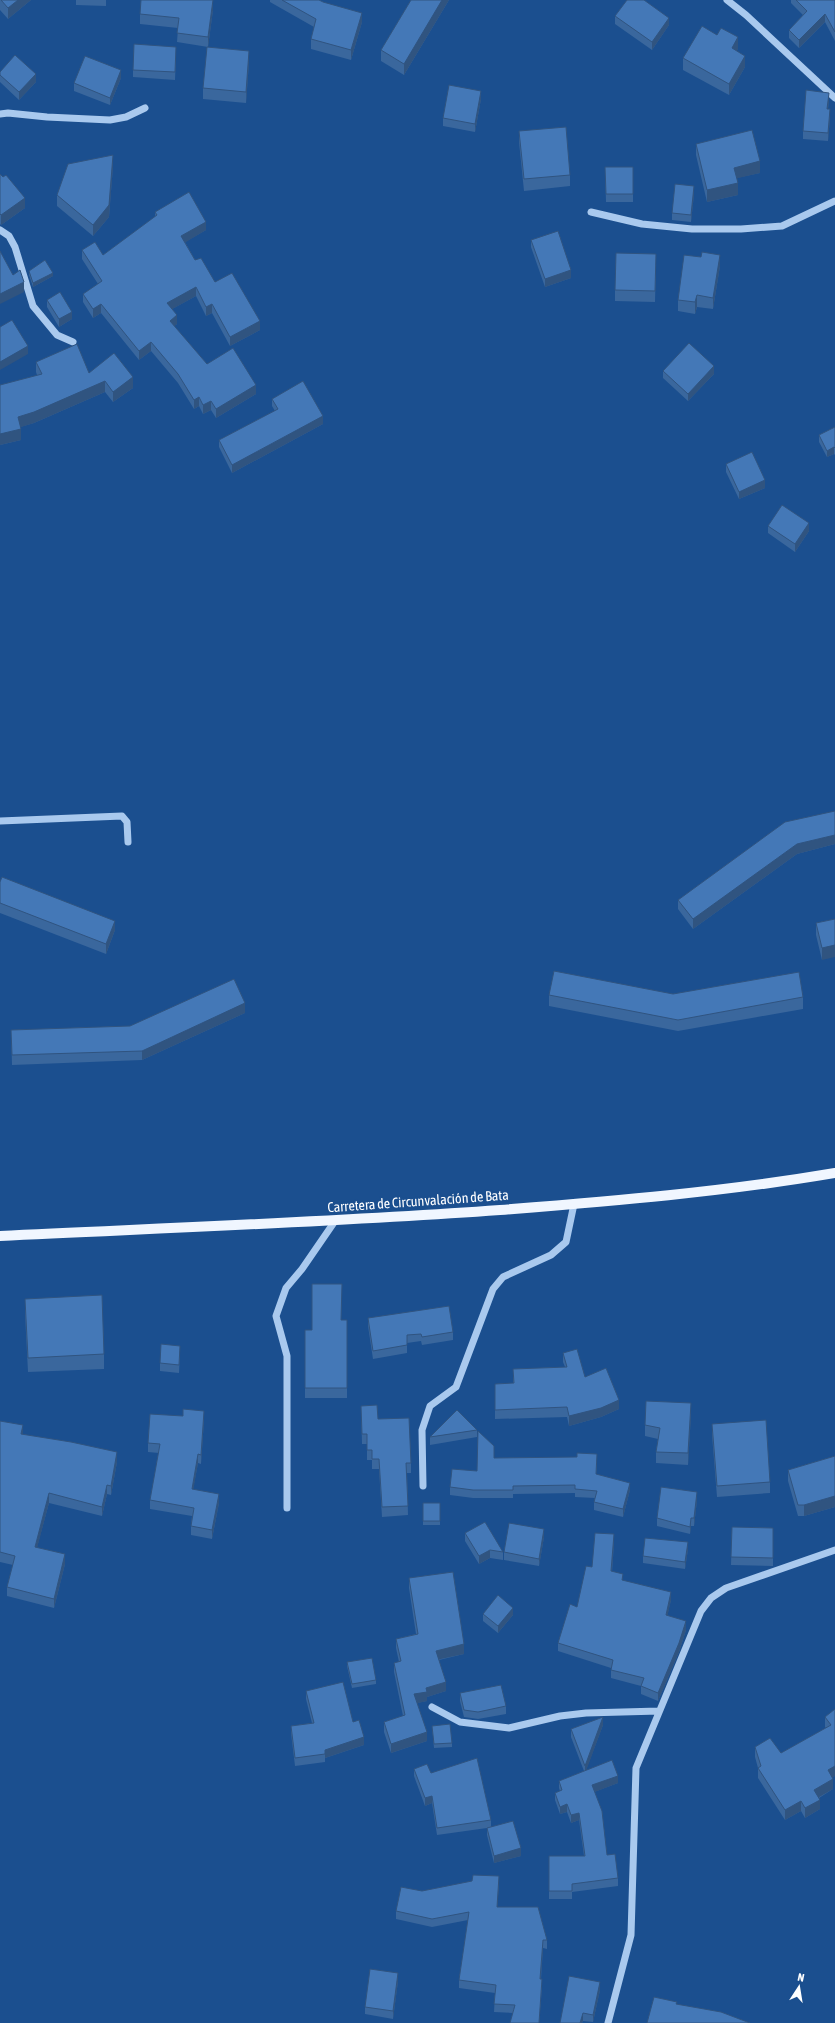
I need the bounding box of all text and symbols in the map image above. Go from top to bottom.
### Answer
street label: Carretera de Circunvalación de Bata [327,1187,509,1215]
north arrow [779,1967,819,2007]
text: N [797,1971,806,1984]

